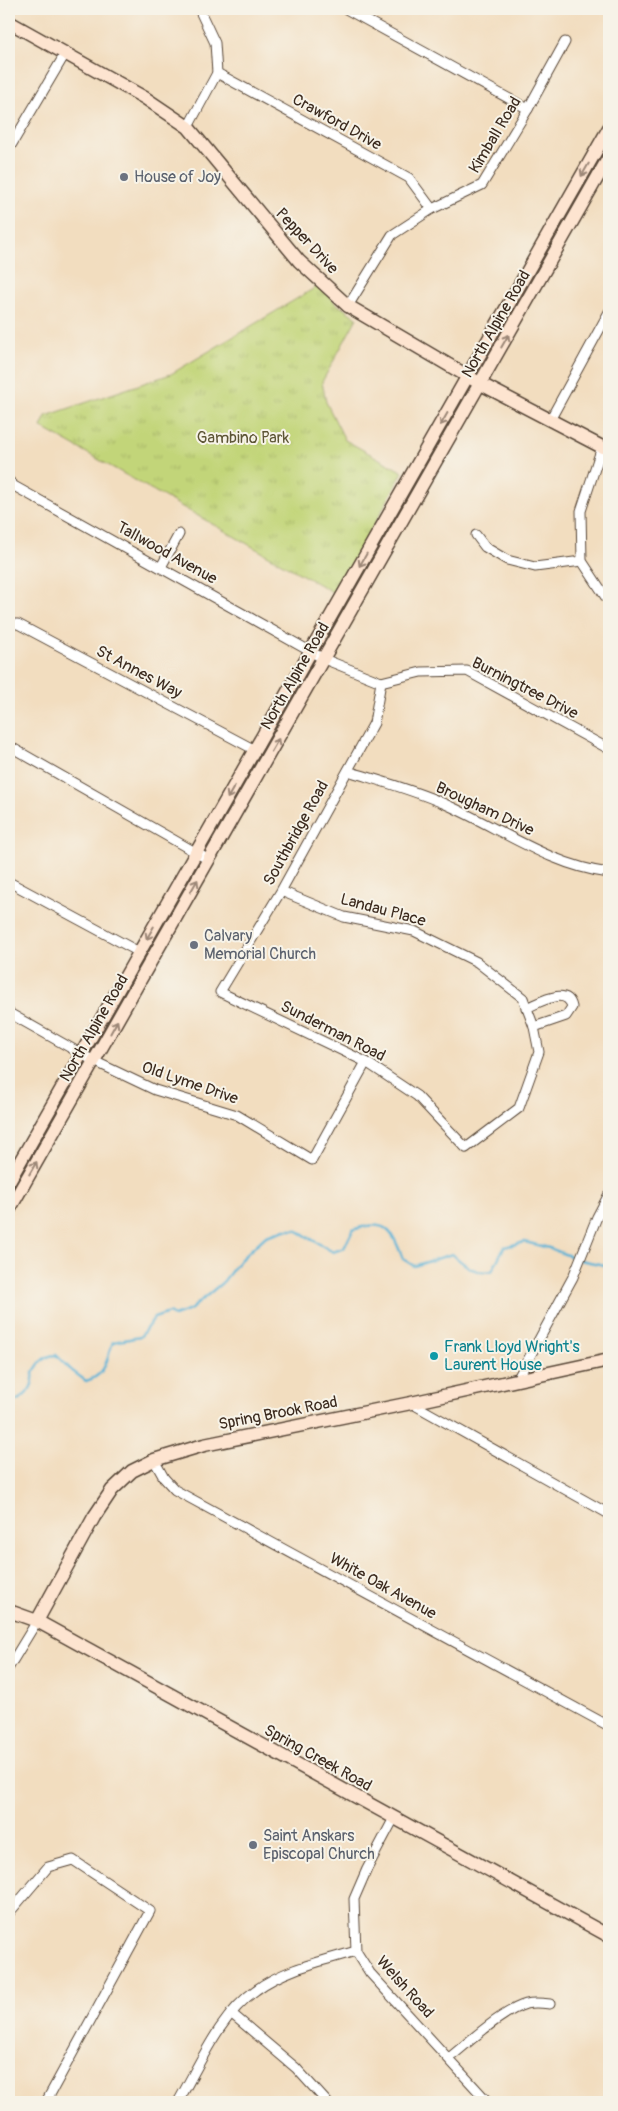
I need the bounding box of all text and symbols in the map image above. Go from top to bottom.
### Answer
street label: Crawford Drive [289,89,385,155]
street label: Kimball Road [464,93,526,177]
one-way arrow [580,163,590,177]
place label: House of Joy [134,167,221,187]
marker: House of Joy [118,171,130,183]
street label: Pepper Drive [271,204,343,278]
street label: North Alpine Road [457,267,535,381]
one-way arrow [500,335,510,349]
one-way arrow [438,411,448,425]
park label: Gambino Park [197,428,289,448]
street label: Tallwood Avenue [113,517,221,589]
one-way arrow [358,552,368,567]
street label: North Alpine Road [256,619,334,733]
street label: St Annes Way [93,641,185,703]
street label: Burningtree Drive [468,653,582,723]
one-way arrow [271,738,280,753]
street label: Southbridge Road [259,777,333,889]
street label: Brougham Drive [433,778,537,841]
one-way arrow [225,785,235,799]
one-way arrow [189,878,199,893]
street label: Landau Place [338,889,428,931]
one-way arrow [145,926,155,941]
place label: Calvary Memorial Church [204,926,316,964]
marker: Calvary Memorial Church [188,939,200,951]
street label: North Alpine Road [55,971,133,1085]
street label: Sunderman Road [277,996,389,1066]
one-way arrow [109,1020,119,1035]
street label: Old Lyme Drive [139,1057,241,1109]
one-way arrow [28,1161,38,1176]
place label: Frank Lloyd Wright's Laurent House [444,1337,580,1375]
marker: Frank Lloyd Wright's Laurent House [428,1350,440,1362]
street label: Spring Brook Road [217,1392,339,1434]
street label: White Oak Avenue [326,1548,440,1624]
street label: Spring Creek Road [261,1720,375,1796]
place label: Saint Anskars Episcopal Church [263,1826,375,1864]
marker: Saint Anskars Episcopal Church [247,1839,259,1851]
street label: Welsh Road [372,1952,438,2022]

